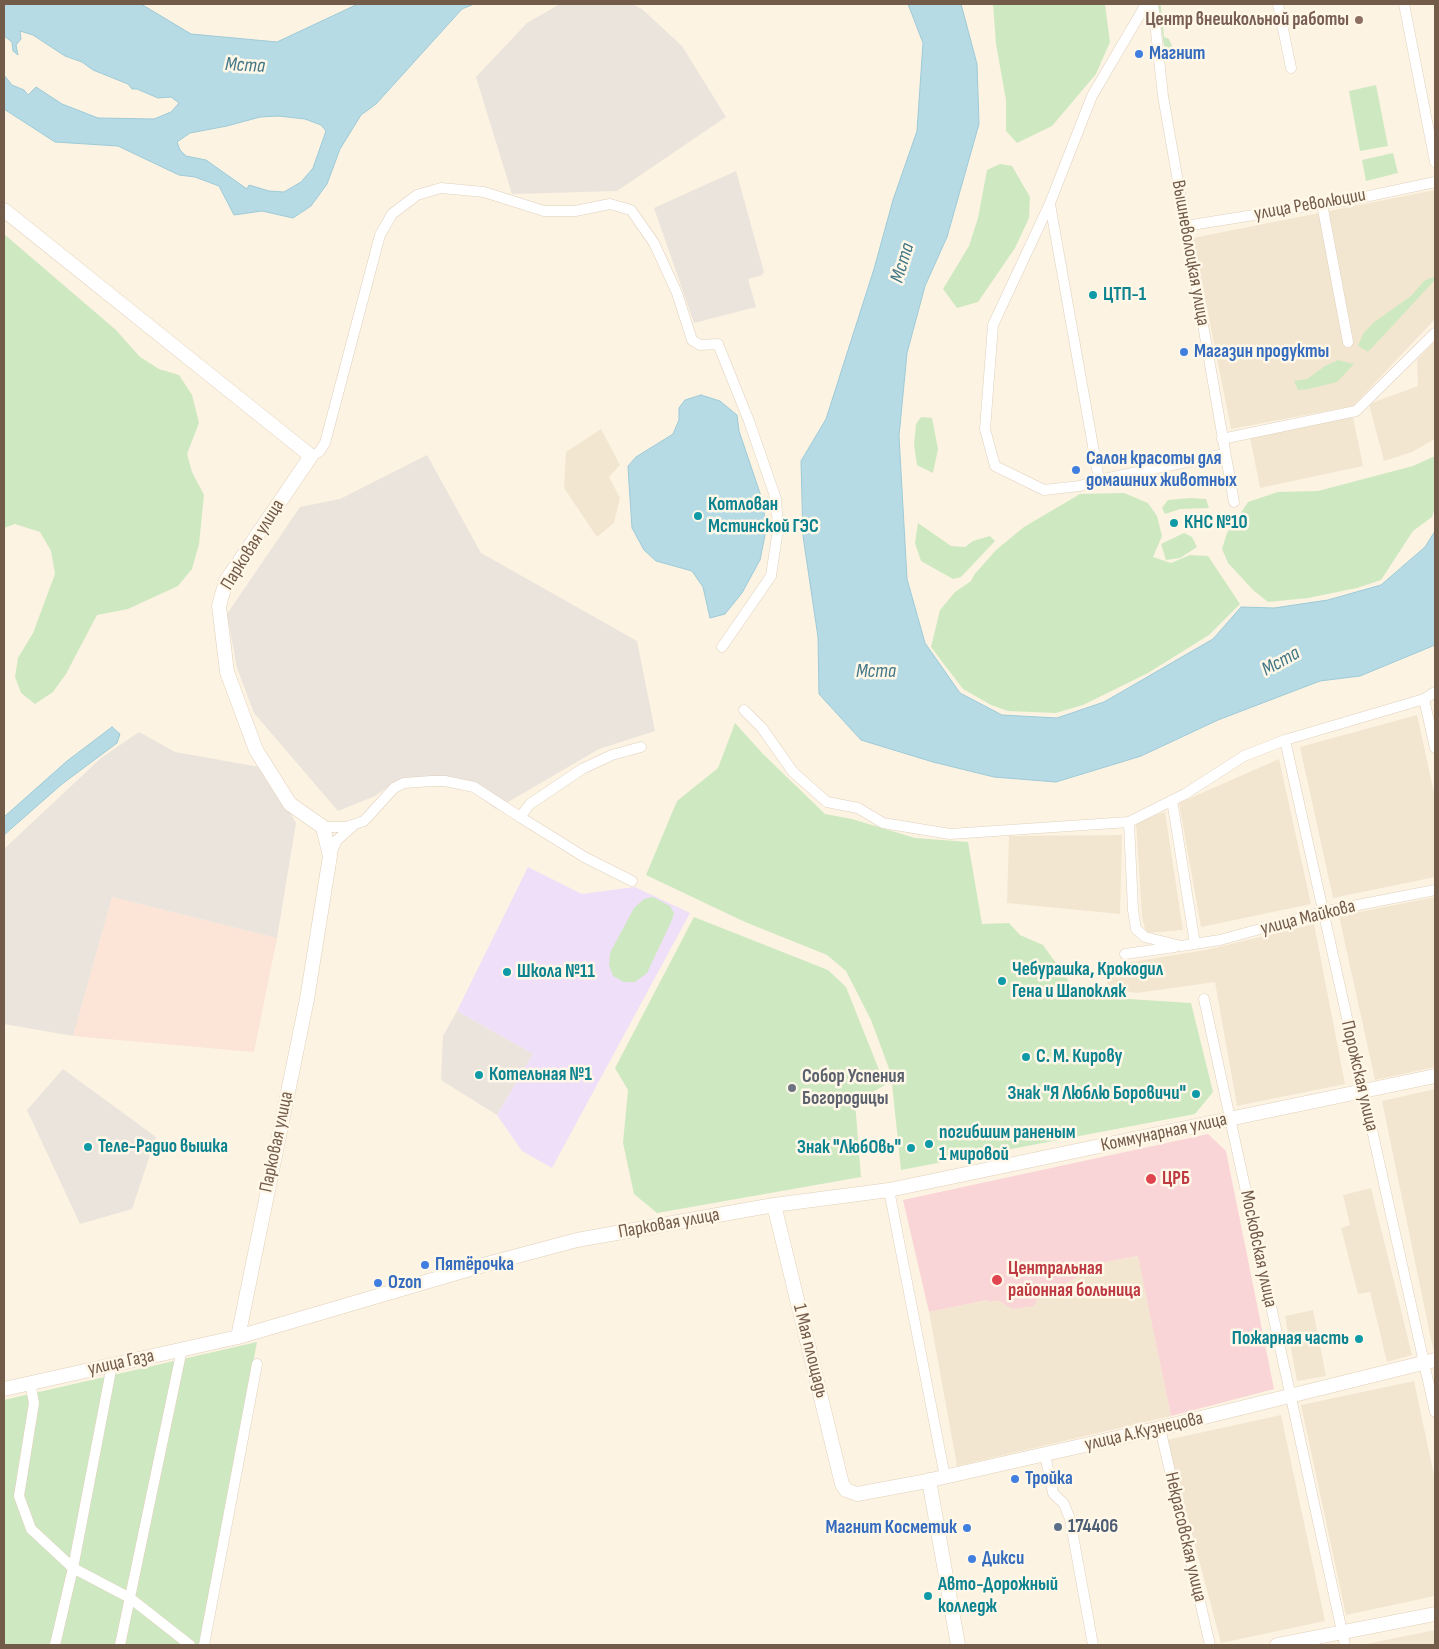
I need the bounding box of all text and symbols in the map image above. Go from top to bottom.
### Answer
place label: Центр внешкольной работы [1145,9,1349,31]
marker: Центр внешкольной работы [1353,14,1365,26]
place label: Магнит [1149,43,1205,65]
marker: Магнит [1133,48,1145,60]
water label: Мста [224,53,266,79]
street label: Вышневолоцкая улица [1166,179,1214,327]
street label: улица Революции [1252,184,1368,226]
water label: Мста [886,240,920,286]
place label: ЦТП-1 [1103,284,1146,306]
marker: ЦТП-1 [1087,289,1099,301]
place label: Магазин продукты [1194,341,1329,363]
marker: Магазин продукты [1178,346,1190,358]
place label: Салон красоты для домашних животных [1086,448,1237,492]
marker: Салон красоты для домашних животных [1070,464,1082,476]
place label: Котлован Мстинской ГЭС [708,494,819,538]
street label: Парковая улица [216,496,290,594]
marker: Котлован Мстинской ГЭС [692,510,704,522]
place label: КНС №10 [1184,512,1248,534]
marker: КНС №10 [1168,517,1180,529]
water label: Мста [1258,642,1304,682]
water label: Мста [856,660,896,684]
street label: улица Майкова [1258,895,1358,941]
place label: Чебурашка, Крокодил Гена и Шапокляк [1012,959,1163,1003]
place label: Школа №11 [517,961,595,983]
marker: Школа №11 [501,966,513,978]
marker: Чебурашка, Крокодил Гена и Шапокляк [996,975,1008,987]
street label: Порожская улица [1335,1018,1383,1134]
place label: С. М. Кирову [1036,1046,1123,1068]
marker: С. М. Кирову [1020,1051,1032,1063]
place label: Котельная №1 [489,1064,592,1086]
place label: Собор Успения Богородицы [802,1066,905,1110]
marker: Котельная №1 [473,1069,485,1081]
marker: Собор Успения Богородицы [786,1082,798,1094]
place label: Знак "Я Люблю Боровичи" [1008,1083,1186,1105]
marker: Знак "Я Люблю Боровичи" [1190,1088,1202,1100]
street label: Парковая улица [255,1090,299,1194]
street label: Коммунарная улица [1099,1109,1229,1157]
place label: погибшим раненым 1 мировой [939,1122,1075,1166]
place label: Теле-Радио вышка [98,1136,228,1158]
place label: Знак "ЛюбОвь" [797,1137,901,1159]
marker: погибшим раненым 1 мировой [923,1138,935,1150]
marker: Теле-Радио вышка [82,1141,94,1153]
marker: Знак "ЛюбОвь" [905,1142,917,1154]
place label: ЦРБ [1162,1168,1190,1190]
marker: ЦРБ [1144,1172,1158,1186]
street label: Московская улица [1234,1188,1282,1310]
street label: Парковая улица [617,1204,721,1244]
place label: Пятёрочка [435,1254,514,1276]
place label: Центральная районная больница [1008,1258,1141,1302]
marker: Пятёрочка [419,1259,431,1271]
place label: Ozon [388,1272,422,1294]
marker: Центральная районная больница [990,1273,1004,1287]
marker: Ozon [372,1277,384,1289]
street label: 1 Мая площадь [787,1301,833,1401]
place label: Пожарная часть [1232,1328,1349,1350]
marker: Пожарная часть [1353,1333,1365,1345]
street label: улица Газа [86,1345,156,1381]
street label: улица А.Кузнецова [1083,1407,1205,1457]
place label: Тройка [1025,1468,1073,1490]
street label: Некрасовская улица [1159,1470,1211,1604]
marker: Тройка [1009,1473,1021,1485]
place label: 174406 [1068,1516,1118,1538]
place label: Магнит Косметик [825,1517,957,1539]
marker: 174406 [1052,1521,1064,1533]
marker: Магнит Косметик [961,1522,973,1534]
place label: Дикси [982,1548,1024,1570]
marker: Дикси [966,1553,978,1565]
place label: Авто-Дорожный колледж [938,1574,1058,1618]
marker: Авто-Дорожный колледж [922,1590,934,1602]

